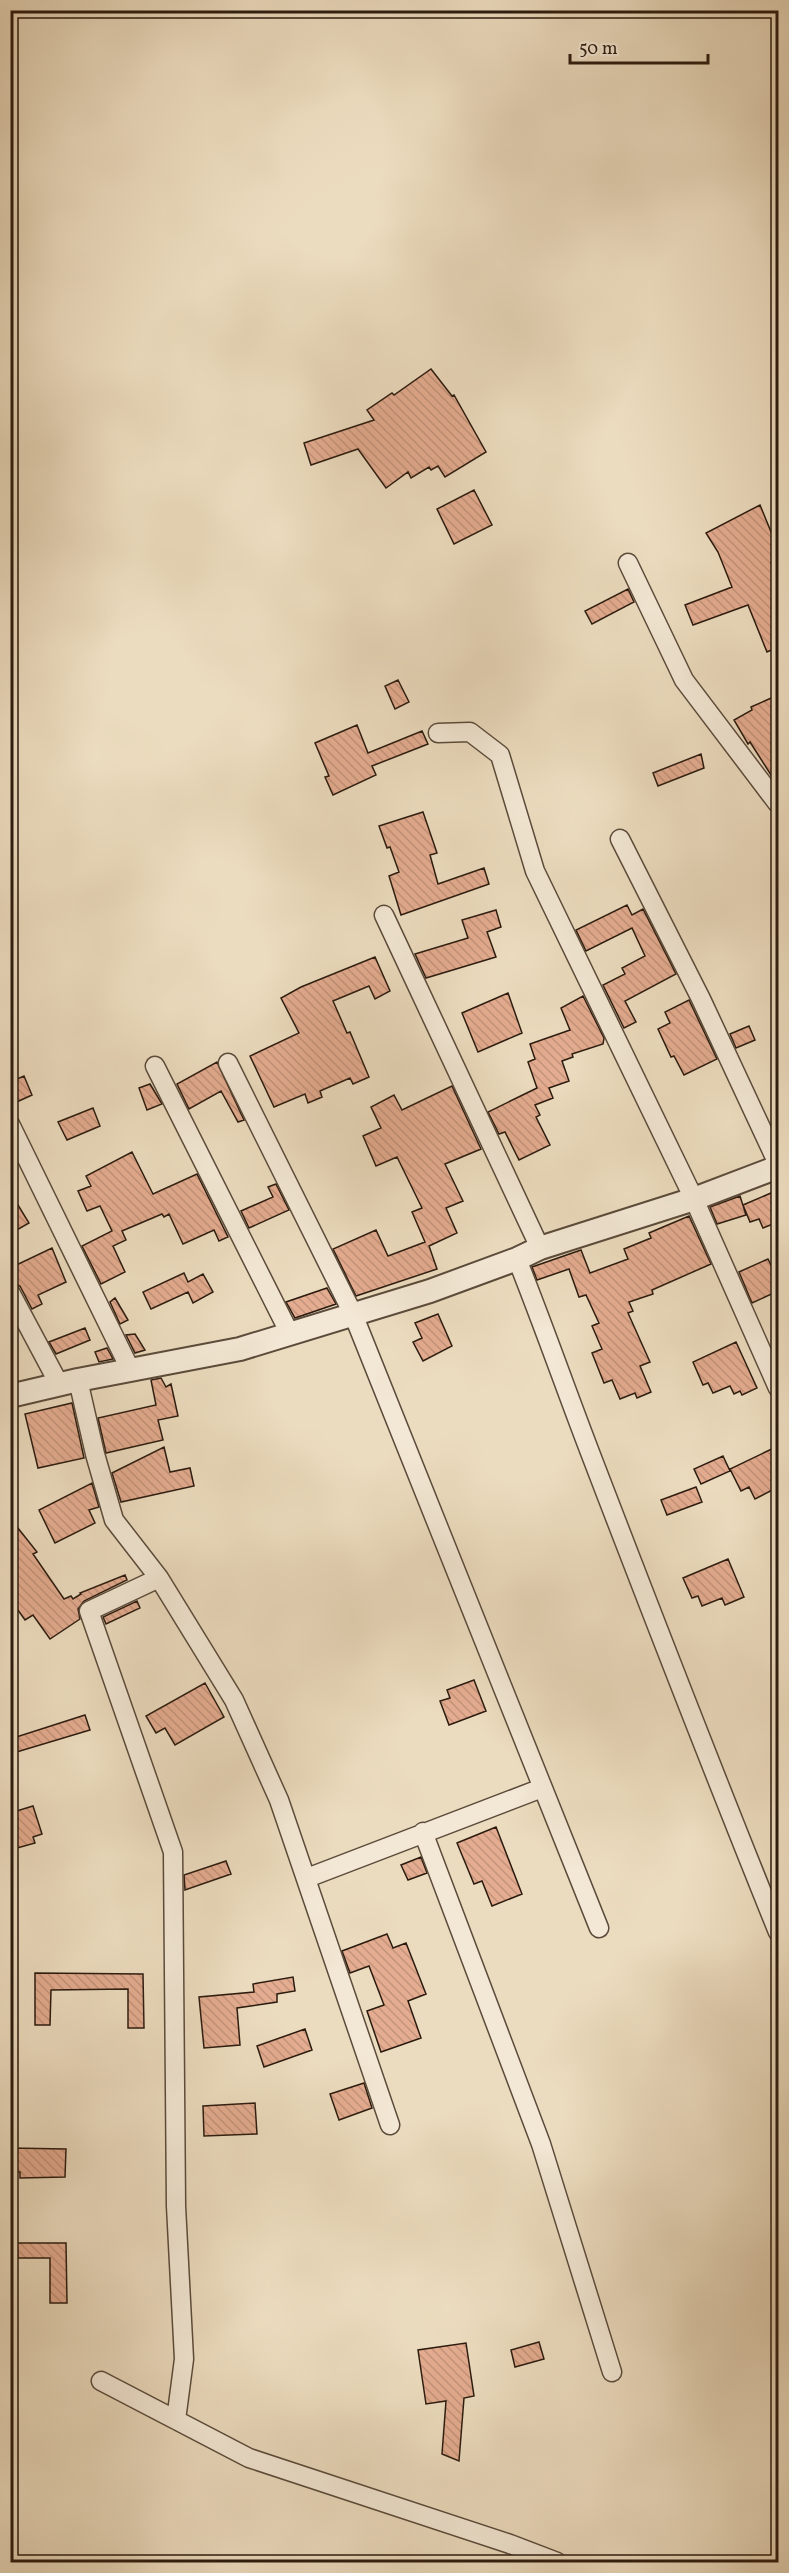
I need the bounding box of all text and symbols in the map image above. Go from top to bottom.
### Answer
scale bar [570,27,708,65]
text: 50 m [579,37,618,62]

